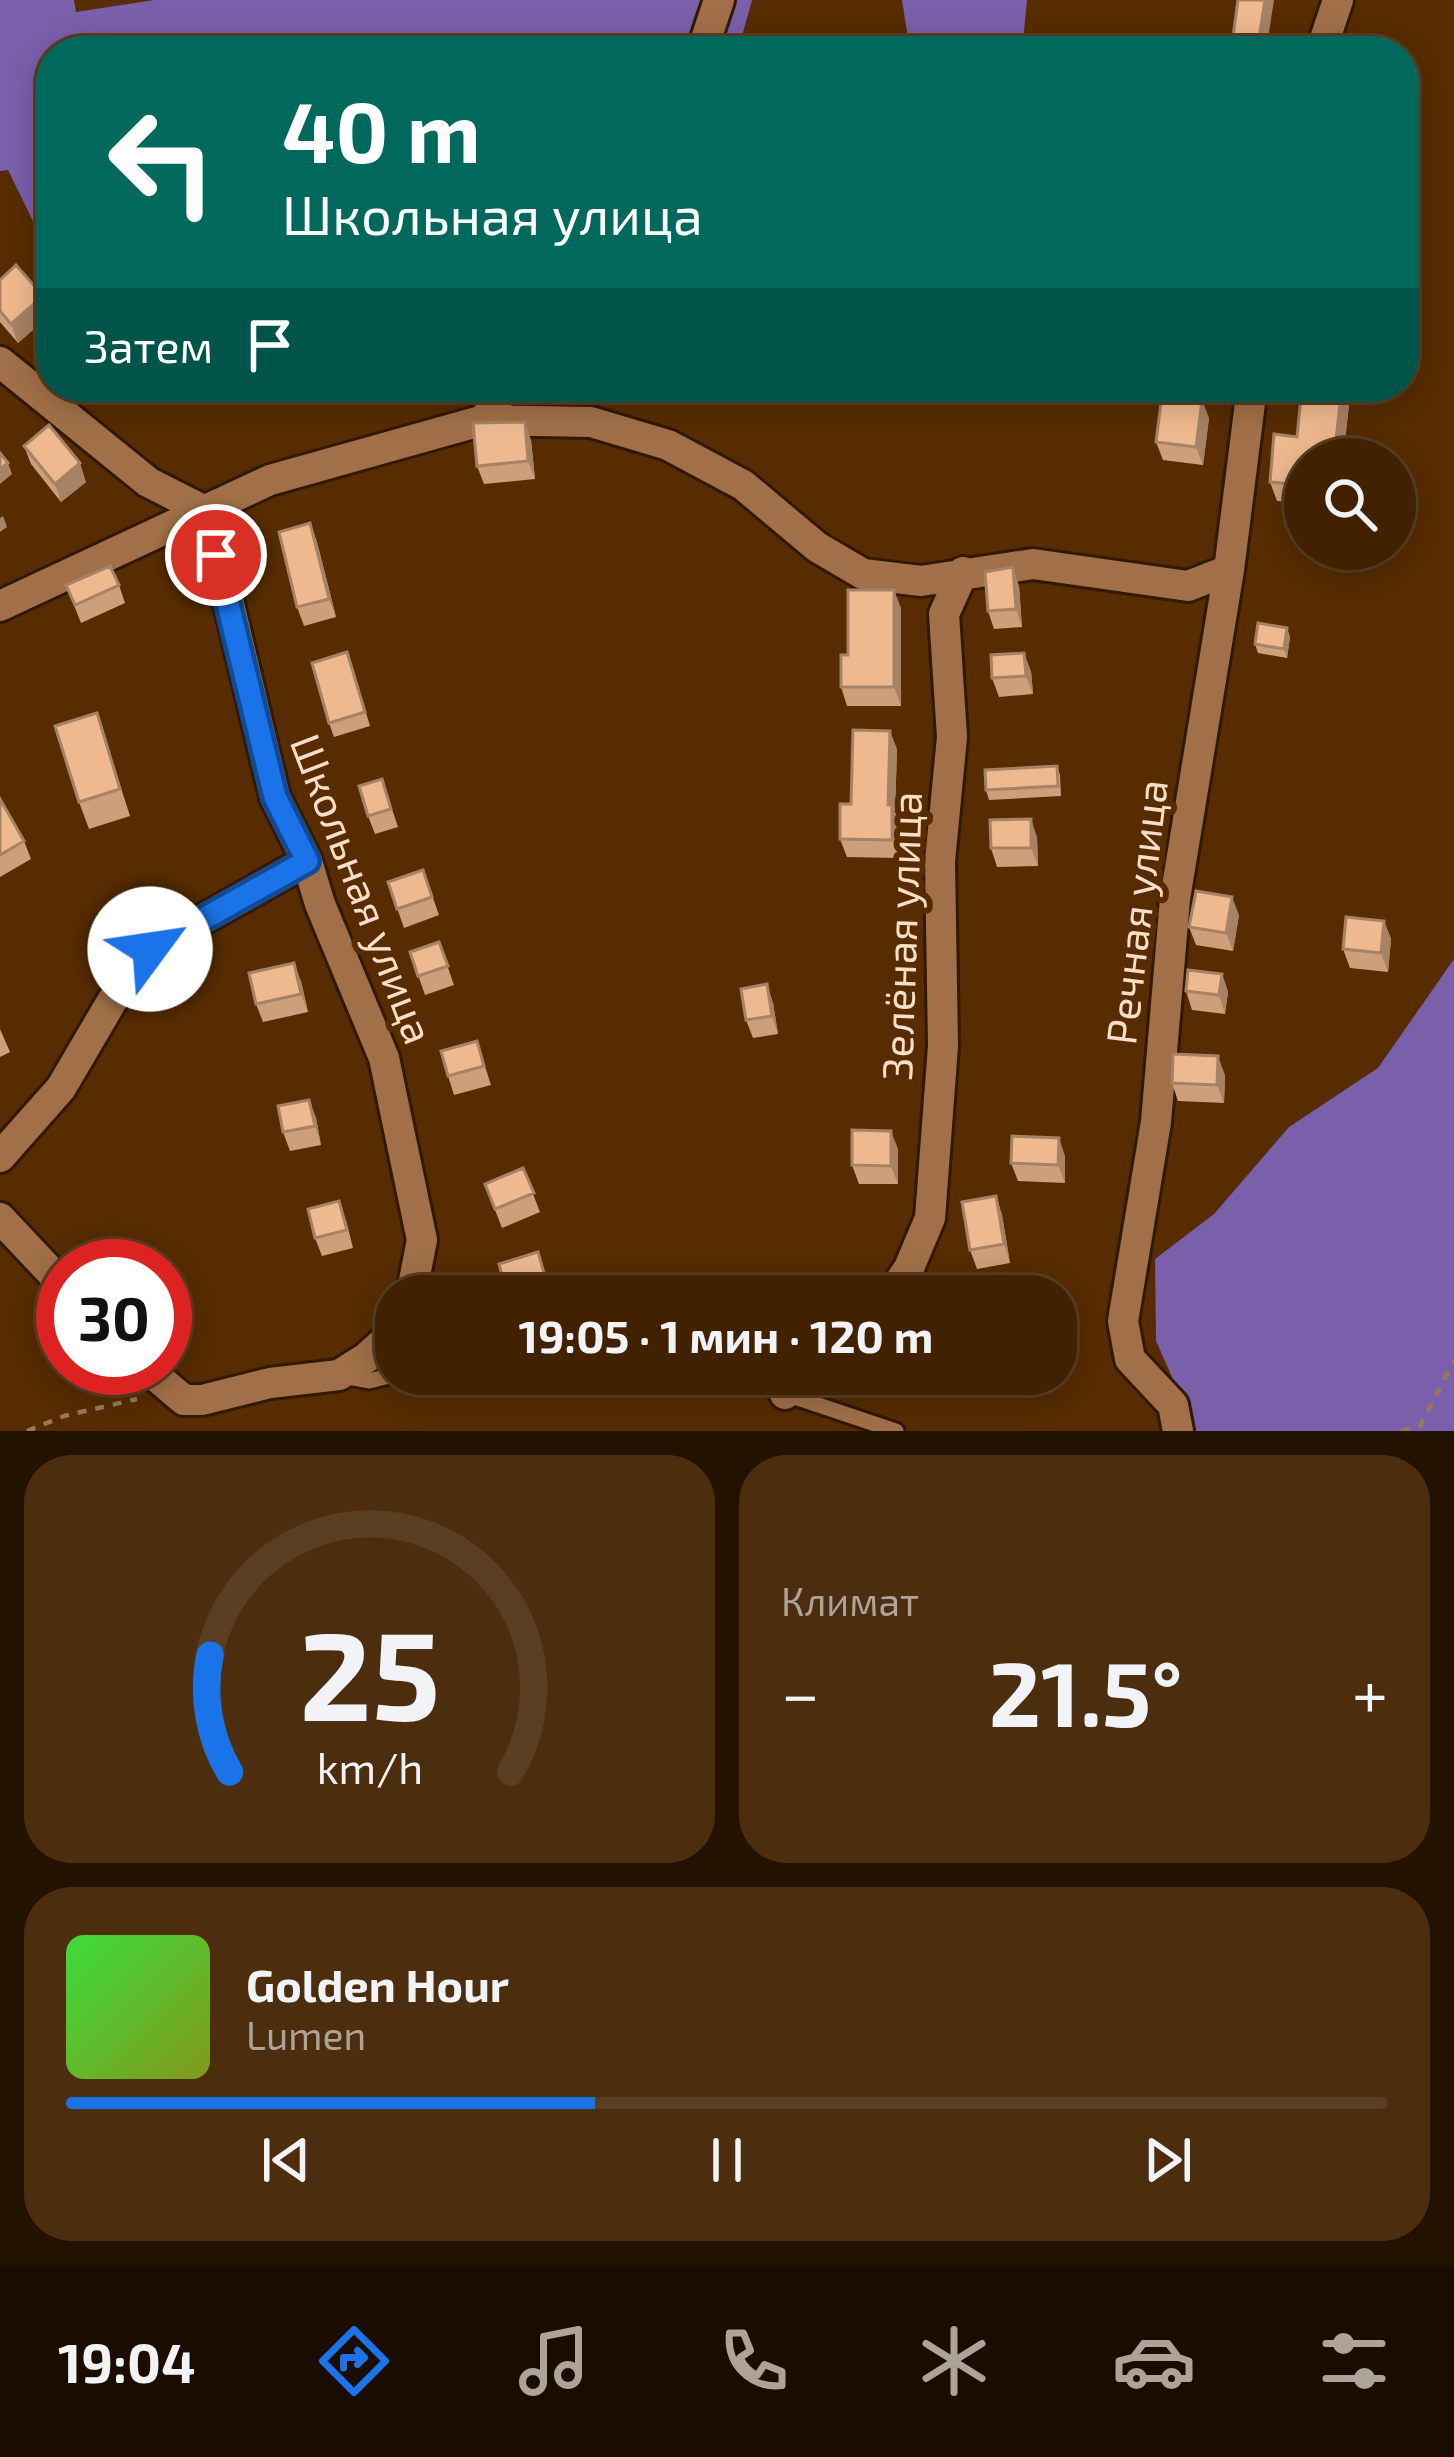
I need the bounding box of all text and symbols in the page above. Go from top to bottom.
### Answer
text: 40 m [282,79,481,180]
icon: left [84,84,240,240]
text: Школьная улица [282,181,703,246]
icon: arrive [237,312,303,378]
text: Затем [84,318,213,372]
map controls [1284,438,1416,570]
button: search [1284,438,1416,570]
pin [165,504,267,606]
icon: arrive [183,522,249,588]
street label: Школьная улица [281,727,446,1050]
street label: Речная улица [1094,776,1177,1047]
street label: Зелёная улица [870,791,931,1081]
position arrow [87,886,213,1012]
speed limit sign: 30 [36,1239,192,1395]
text: 19:05 · 1 мин · 120 m [519,1308,933,1362]
text: Климат [781,1577,919,1624]
text: 25 [299,1596,440,1746]
text: 21.5° [989,1637,1183,1745]
text: − [781,1652,820,1731]
text: + [1352,1652,1388,1731]
text: km/h [316,1741,423,1793]
text: Golden Hour [246,1957,509,2011]
text: Lumen [246,2011,366,2058]
icon: previous [253,2127,319,2193]
icon: pause [694,2127,760,2193]
icon: next [1135,2127,1201,2193]
icon: directions [312,2319,396,2403]
icon: music [512,2319,596,2403]
icon: phone [712,2319,796,2403]
icon: climate [912,2319,996,2403]
icon: car [1112,2319,1196,2403]
icon: filters [1312,2319,1396,2403]
text: 19:04 [58,2329,196,2394]

